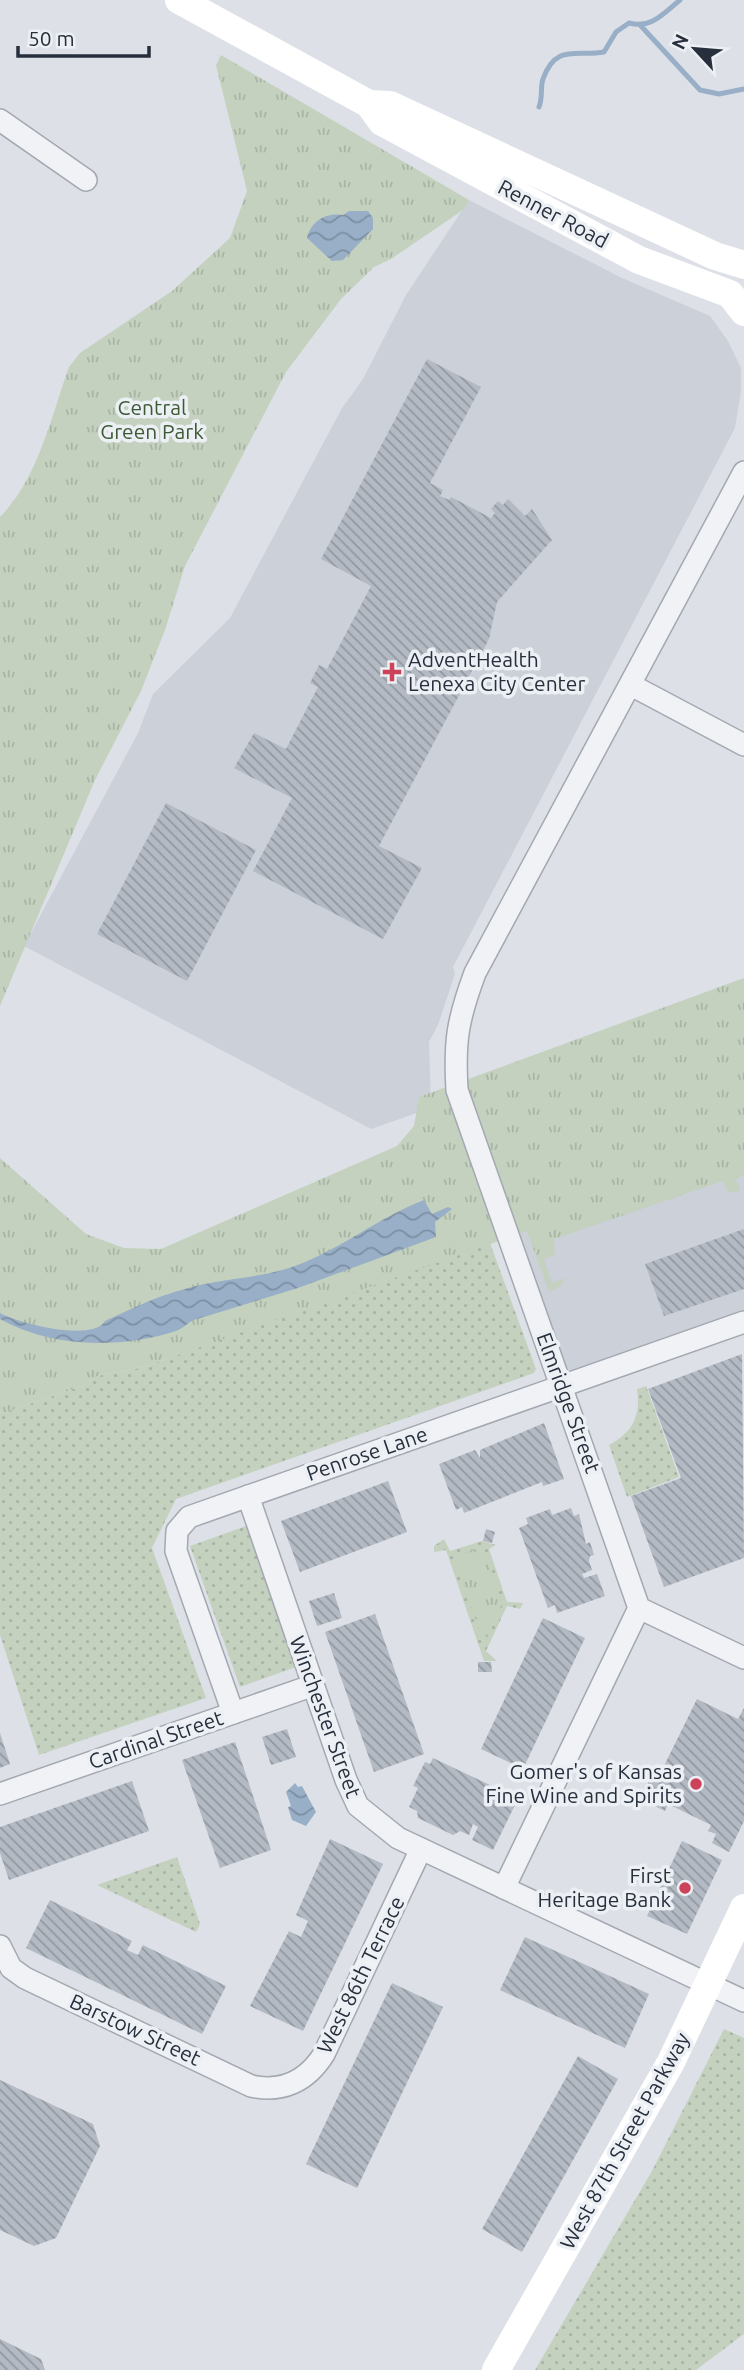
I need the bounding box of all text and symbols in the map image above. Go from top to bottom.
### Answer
scale bar [18,14,149,58]
north arrow [660,14,730,84]
text: 50 m [28,26,75,50]
text: N [667,30,693,53]
street label: Renner Road [494,174,613,252]
park label: Central Green Park [100,395,204,443]
place label: AdventHealth Lenexa City Center [408,647,585,695]
marker: AdventHealth Lenexa City Center [382,662,402,682]
street label: Elmridge Street [532,1329,606,1476]
street label: Penrose Lane [303,1421,430,1485]
street label: Winchester Street [285,1632,366,1801]
street label: Cardinal Street [85,1705,226,1773]
place label: Gomer's of Kansas Fine Wine and Spirits [485,1759,682,1807]
marker: Gomer's of Kansas Fine Wine and Spirits [688,1776,704,1792]
place label: First Heritage Bank [538,1863,671,1911]
marker: First Heritage Bank [677,1880,693,1896]
street label: West 86th Terrace [312,1892,409,2057]
street label: Barstow Street [66,1988,205,2070]
street label: West 87th Street Parkway [554,2028,694,2253]

